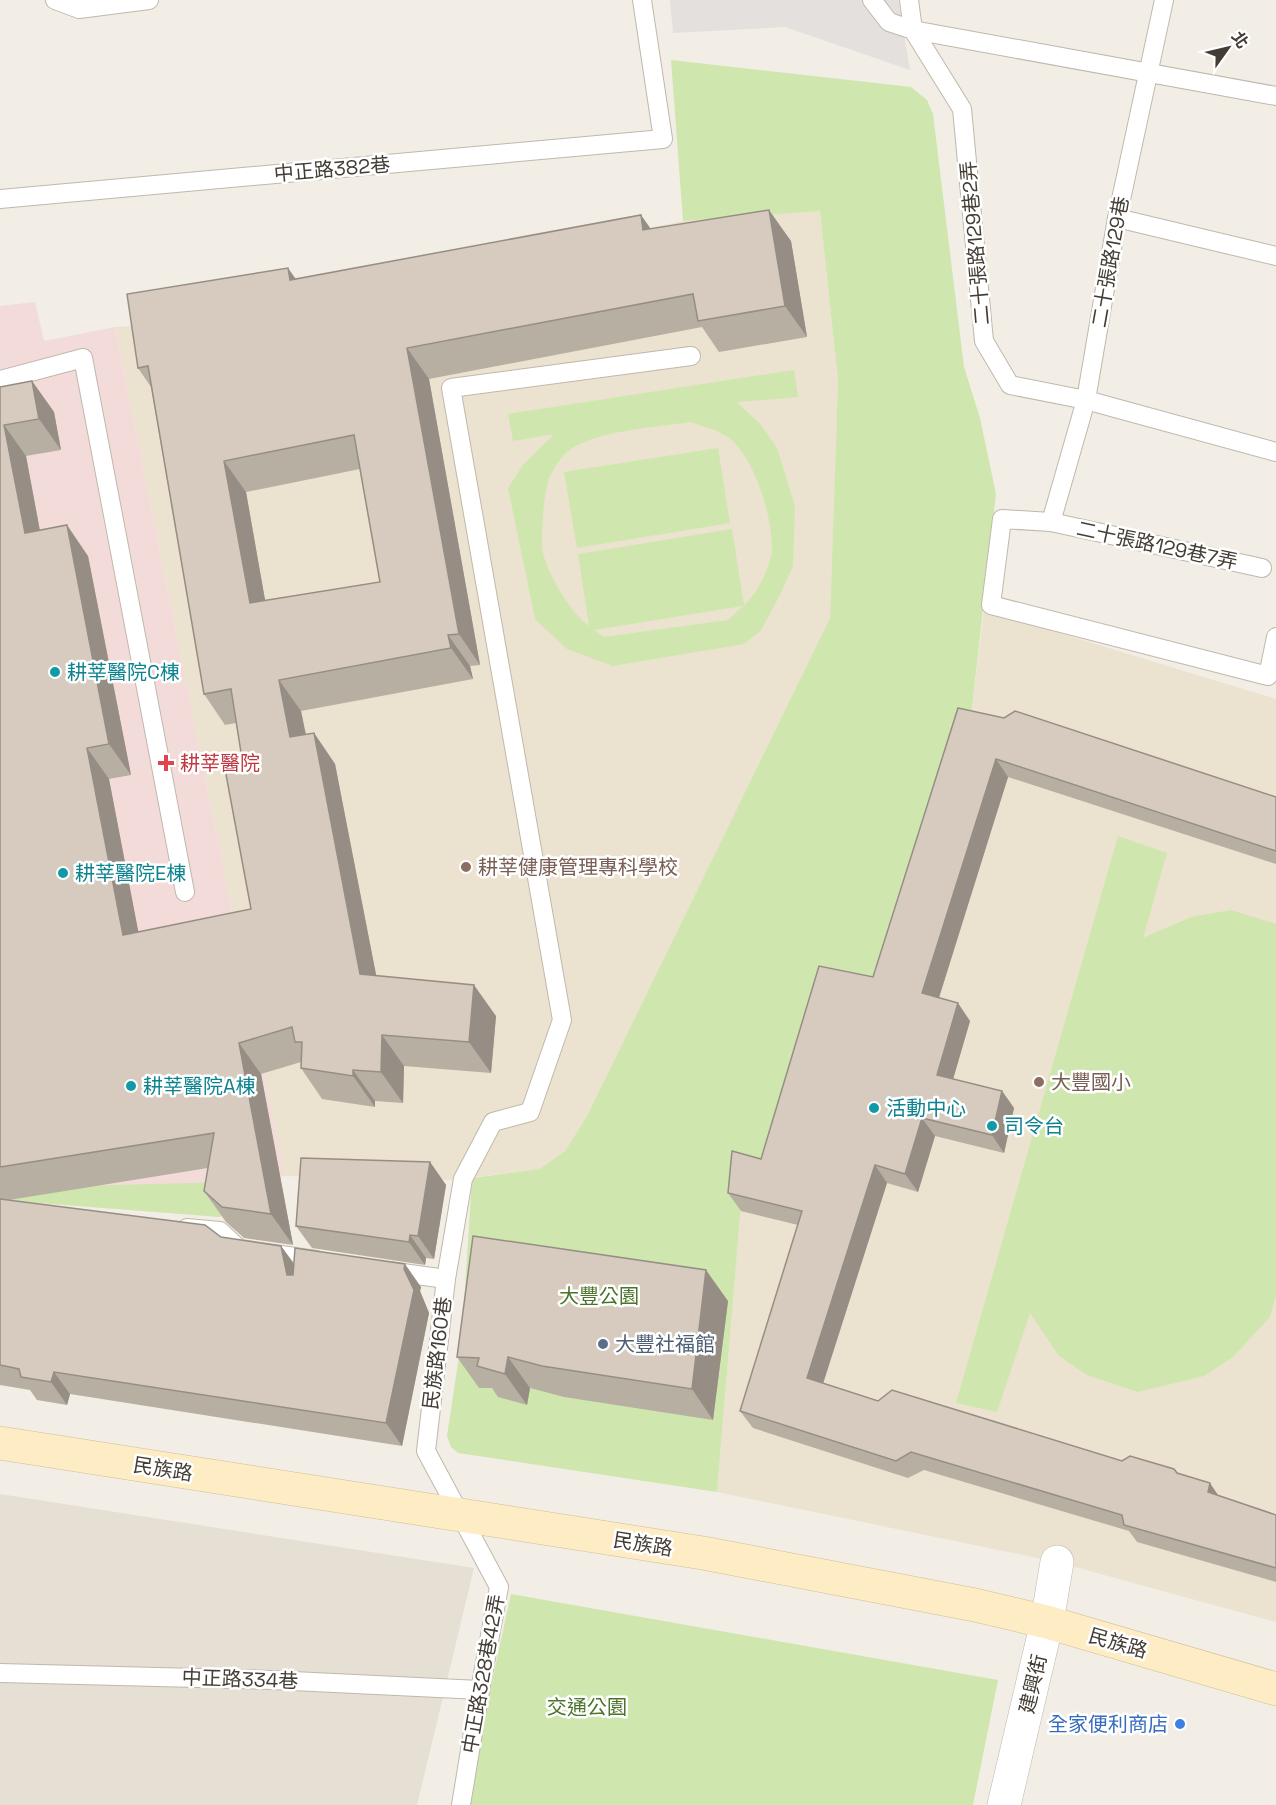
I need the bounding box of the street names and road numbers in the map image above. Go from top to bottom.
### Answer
street label: 中正路382巷 [273,151,391,187]
street label: 二十張路129巷2弄 [955,160,995,326]
street label: 二十張路129巷 [1086,194,1134,330]
street label: 二十張路129巷7弄 [1074,515,1240,575]
street label: 民族路160巷 [417,1295,457,1411]
street label: 民族路 [131,1451,195,1487]
street label: 民族路 [611,1526,675,1562]
street label: 中正路328巷42弄 [456,1592,510,1756]
street label: 民族路 [1086,1622,1150,1664]
street label: 建興街 [1014,1652,1052,1716]
street label: 中正路334巷 [181,1664,299,1694]

